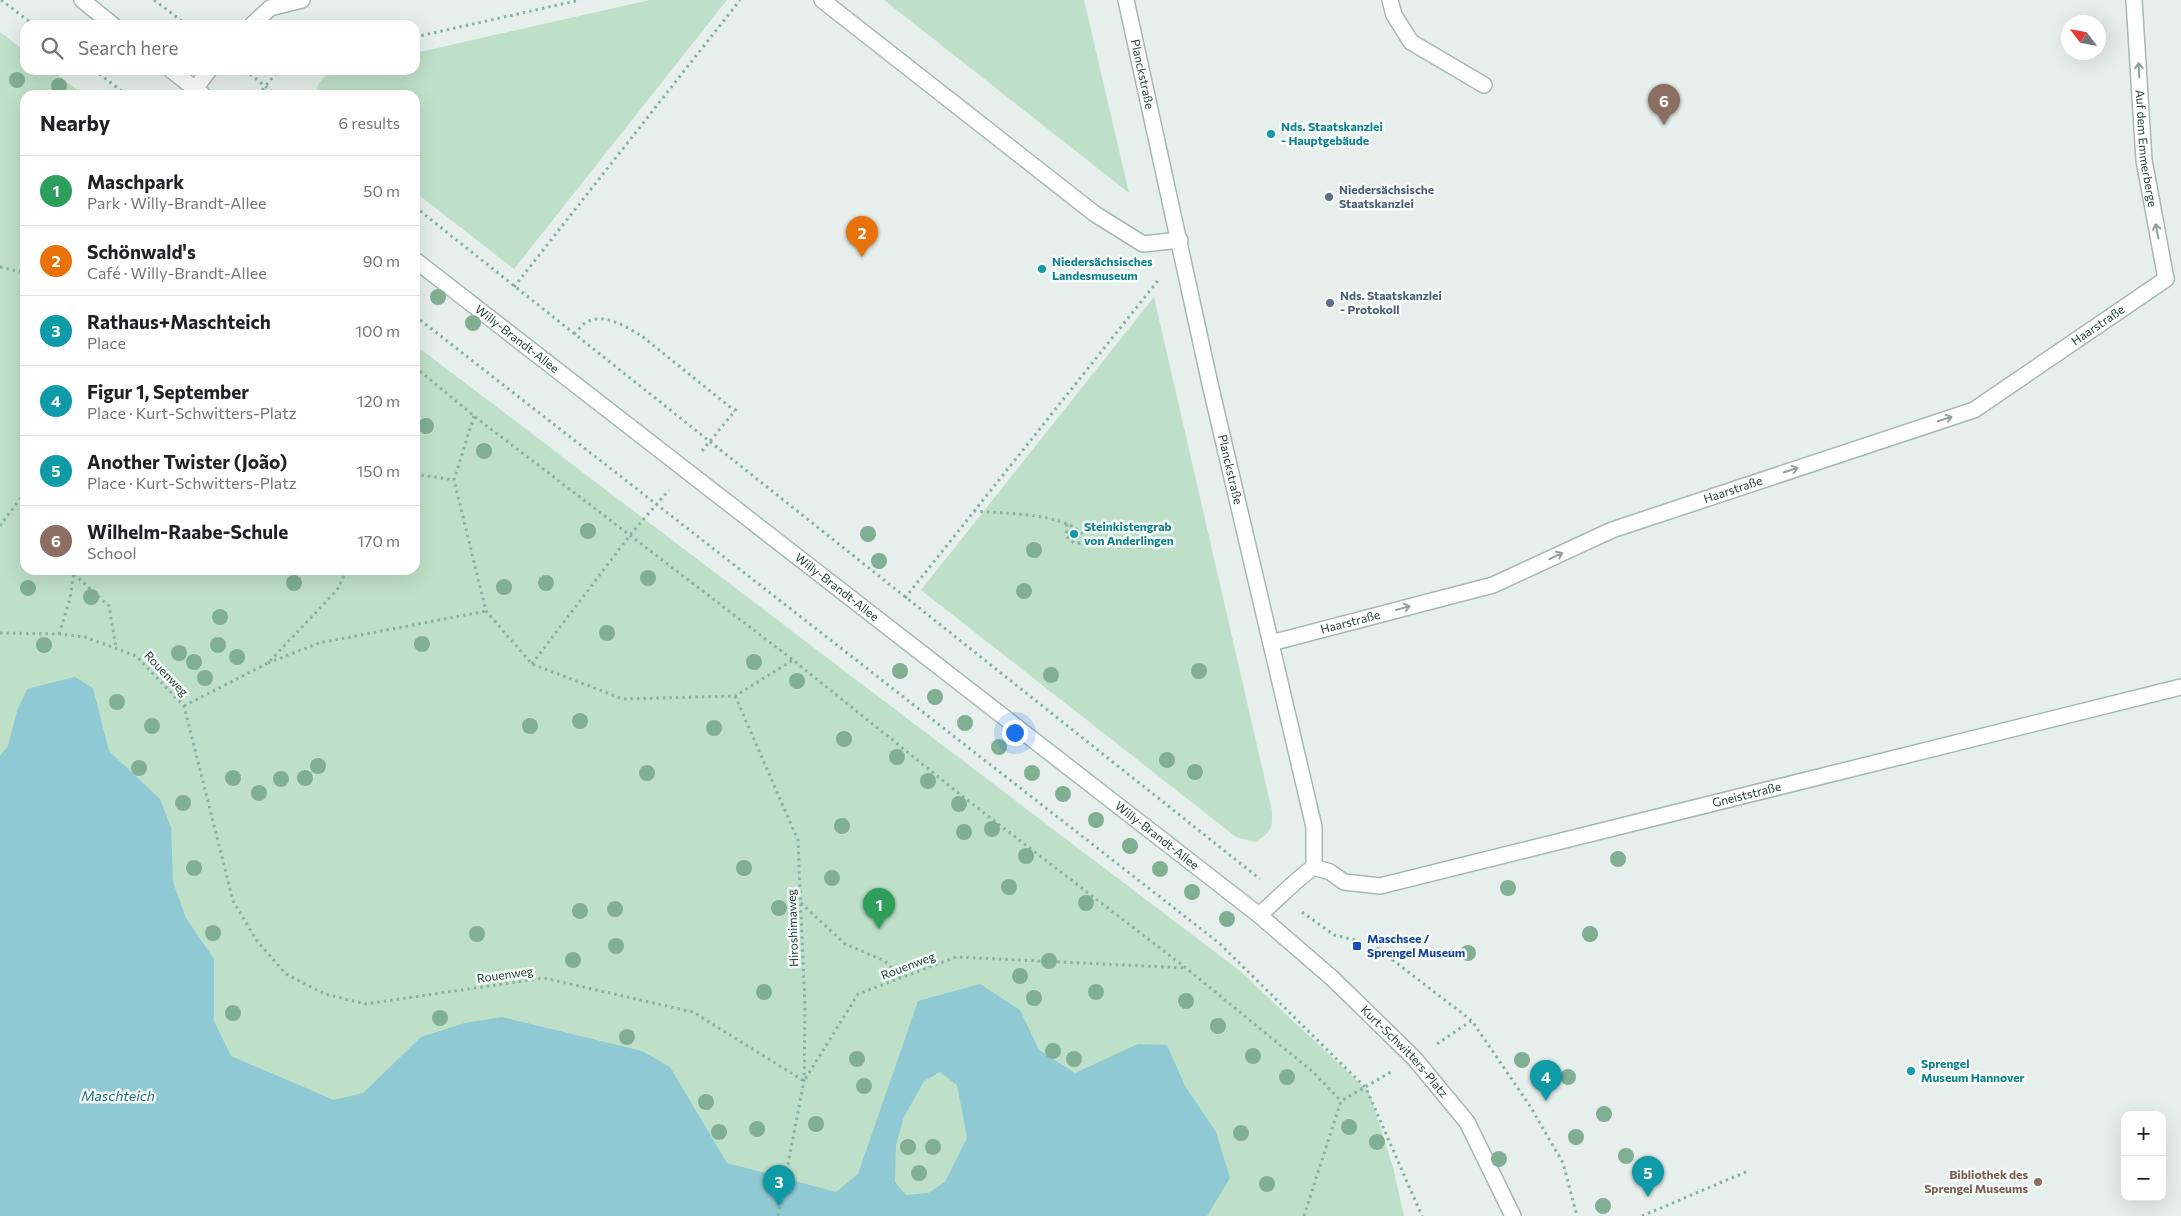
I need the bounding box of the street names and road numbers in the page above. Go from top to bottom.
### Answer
street label: Planckstraße [1129,38,1158,110]
street label: Auf dem Emmerberge [2134,89,2161,208]
street label: Willy-Brandt-Allee [473,301,562,375]
street label: Haarstraße [2068,302,2127,348]
street label: Planckstraße [1216,433,1246,506]
street label: Haarstraße [1701,473,1764,505]
street label: Willy-Brandt-Allee [793,550,882,623]
street label: Haarstraße [1319,607,1381,636]
street label: Rouenweg [142,648,192,699]
street label: Gneiststraße [1711,779,1782,809]
street label: Willy-Brandt-Allee [1113,798,1202,872]
street label: Hiroshimaweg [784,888,800,967]
street label: Rouenweg [879,948,937,982]
street label: Rouenweg [476,963,534,985]
street label: Kurt-Schwitters-Platz [1358,1002,1451,1100]

